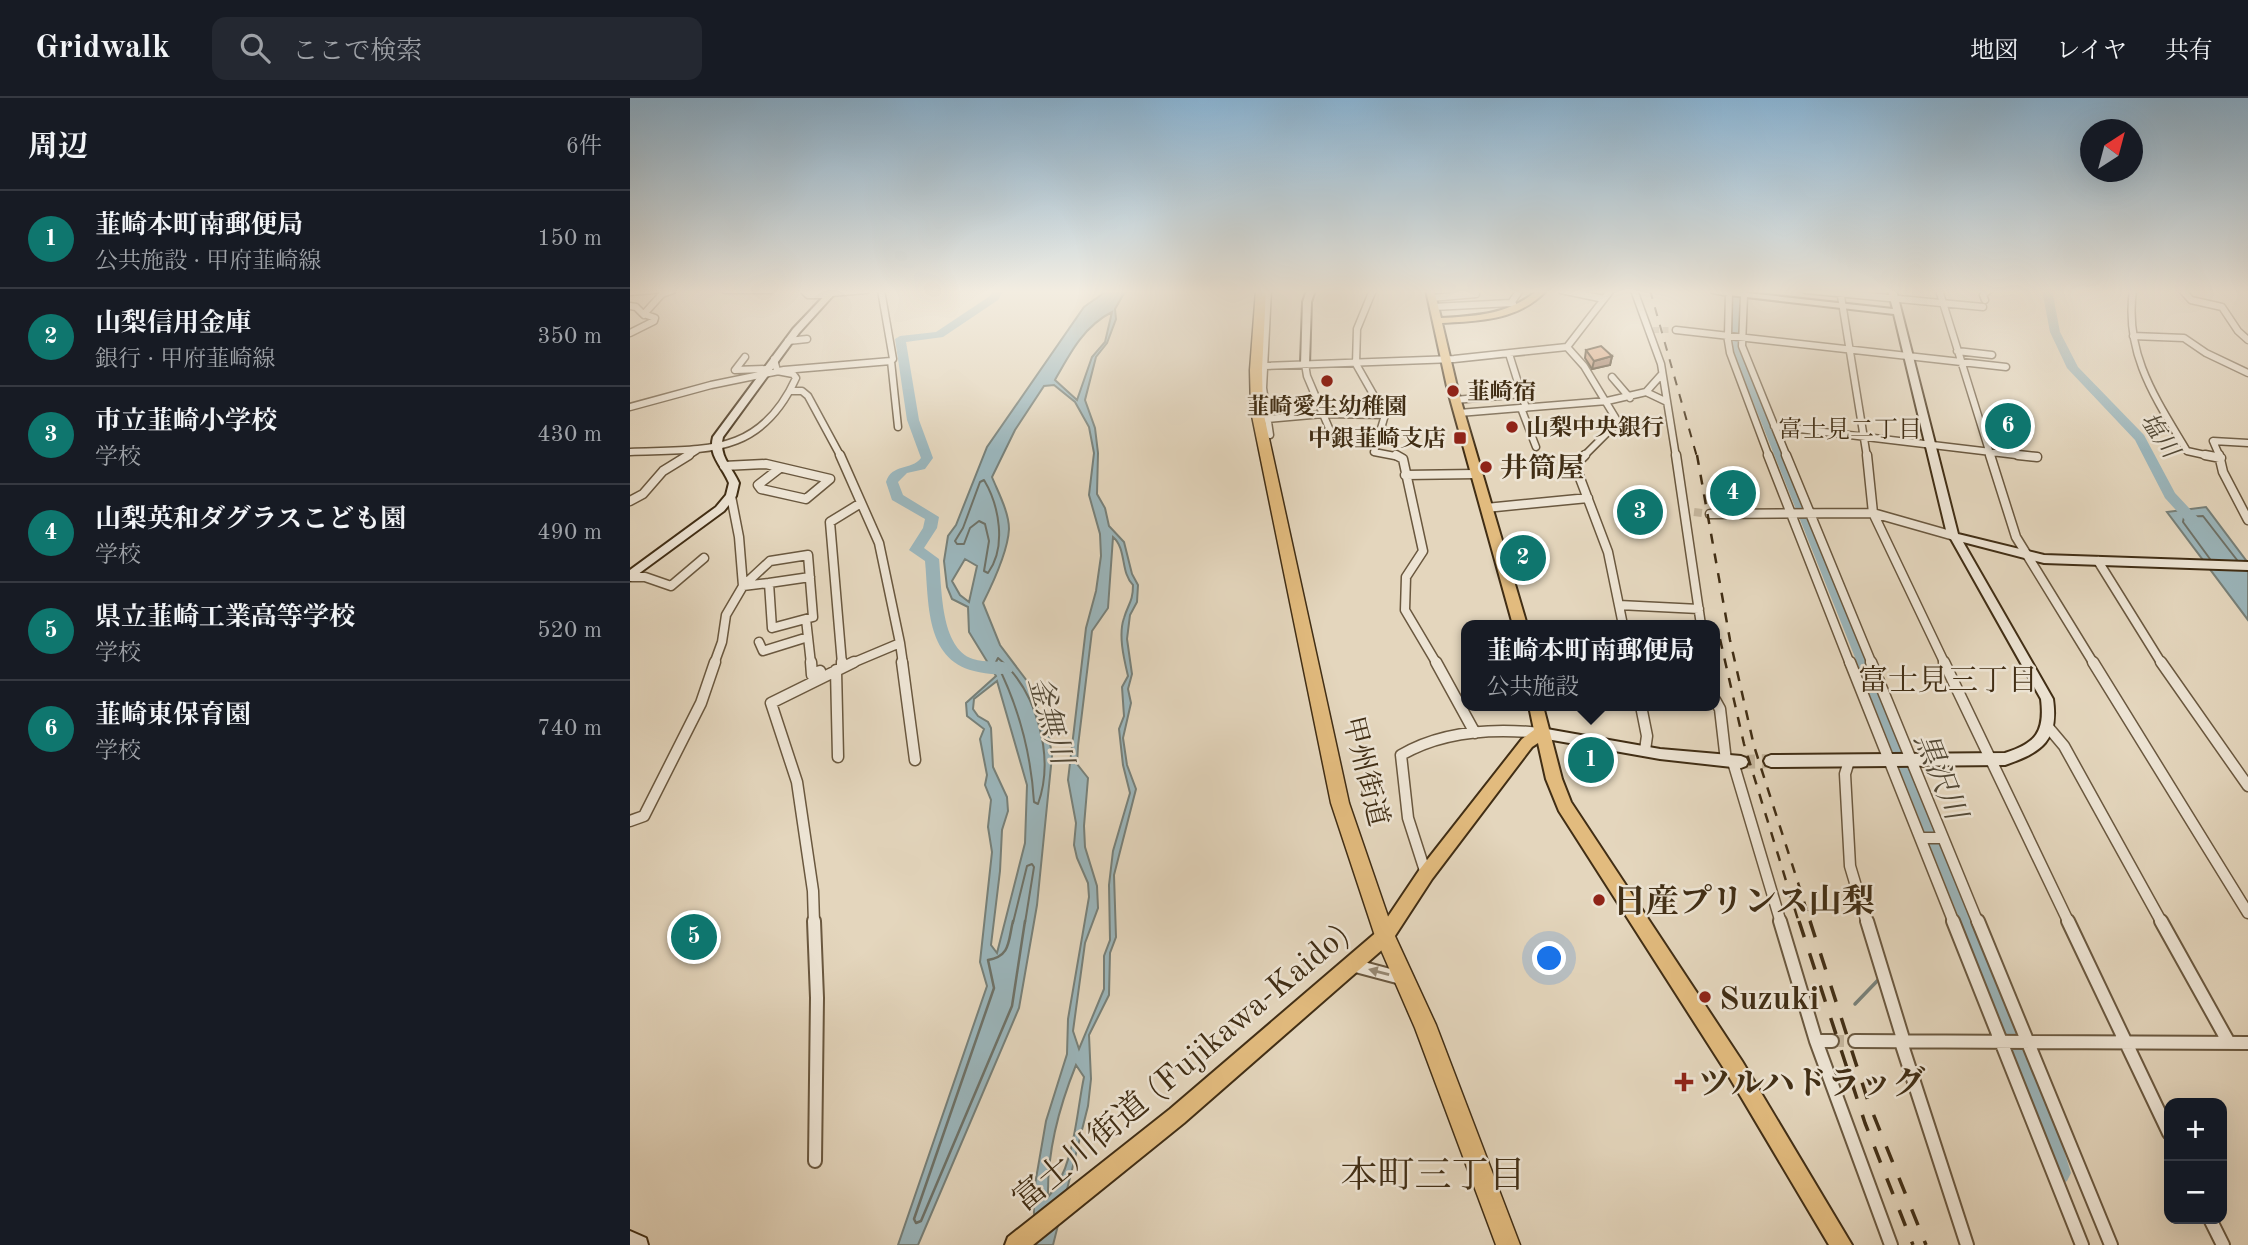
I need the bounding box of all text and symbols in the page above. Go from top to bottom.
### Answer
search box [212,17,702,80]
icon: search [236,29,274,67]
text: Gridwalk [35,32,170,65]
text: ここで検索 [292,39,422,65]
text: 地図 [1970,40,2018,64]
text: レイヤ [2056,40,2127,64]
text: 共有 [2165,40,2213,64]
north arrow [2080,119,2143,182]
text: 周辺 [28,133,88,163]
text: 6件 [566,135,602,158]
text: 韮崎本町南郵便局 [95,213,303,239]
text: 1 [44,227,58,250]
text: 150 m [537,227,602,250]
text: 公共施設 · 甲府韮崎線 [95,250,321,273]
text: 山梨信用金庫 [95,311,251,337]
text: 2 [44,325,58,348]
text: 350 m [537,325,602,348]
text: 銀行 · 甲府韮崎線 [95,348,275,371]
marker: 韮崎愛生幼稚園 [1319,373,1335,389]
place label: 韮崎宿 [1467,379,1536,404]
marker: 韮崎宿 [1445,383,1461,399]
place label: 韮崎愛生幼稚園 [1247,394,1408,419]
pin: 6 [1985,400,2031,452]
water label: 塩川 [2135,408,2186,465]
text: 市立韮崎小学校 [95,409,277,435]
place label: 山梨中央銀行 [1526,415,1664,440]
district label: 富士見二丁目 [1778,416,1922,443]
marker: 山梨中央銀行 [1504,419,1520,435]
text: 3 [44,423,58,446]
text: 430 m [537,423,602,446]
place label: 中銀韮崎支店 [1308,426,1446,451]
marker: 中銀韮崎支店 [1452,430,1468,446]
text: 学校 [95,446,141,469]
place label: 井筒屋 [1500,453,1584,484]
marker: 井筒屋 [1478,459,1494,475]
pin: 4 [1710,467,1756,519]
pin: 3 [1617,486,1663,538]
text: 山梨英和ダグラスこども園 [95,507,406,533]
text: 4 [44,521,58,544]
text: 490 m [537,521,602,544]
pin: 2 [1500,532,1546,584]
text: 学校 [95,544,141,567]
text: 県立韮崎工業高等学校 [95,605,355,631]
text: 5 [44,619,58,642]
text: 520 m [537,619,602,642]
popup [1461,620,1720,711]
text: 韮崎本町南郵便局 [1486,639,1695,665]
text: 学校 [95,642,141,665]
district label: 富士見三丁目 [1858,664,2038,697]
water label: 釜無川 [1022,672,1080,771]
text: 公共施設 [1486,676,1578,699]
text: 韮崎東保育園 [95,703,251,729]
street label: 甲州街道 [1337,713,1394,829]
text: 6 [44,717,58,740]
text: 740 m [537,717,602,740]
water label: 黒沢川 [1908,729,1973,827]
pin: 1 [1568,734,1614,786]
text: 学校 [95,740,141,763]
place label: 日産プリンス山梨 [1613,884,1875,920]
marker: 日産プリンス山梨 [1591,892,1607,908]
pin: 5 [671,911,717,963]
street label: 富士川街道 (Fujikawa-Kaido) [1006,916,1357,1219]
your location [1532,941,1566,975]
one-way arrow [1368,966,1390,977]
place label: Suzuki [1719,984,1819,1017]
marker: Suzuki [1697,989,1713,1005]
place label: ツルハドラッグ [1698,1066,1925,1102]
marker: ツルハドラッグ [1676,1074,1692,1090]
map controls [2164,1098,2227,1224]
button: + [2164,1098,2227,1161]
district label: 本町三丁目 [1341,1156,1526,1196]
button: − [2164,1161,2227,1224]

